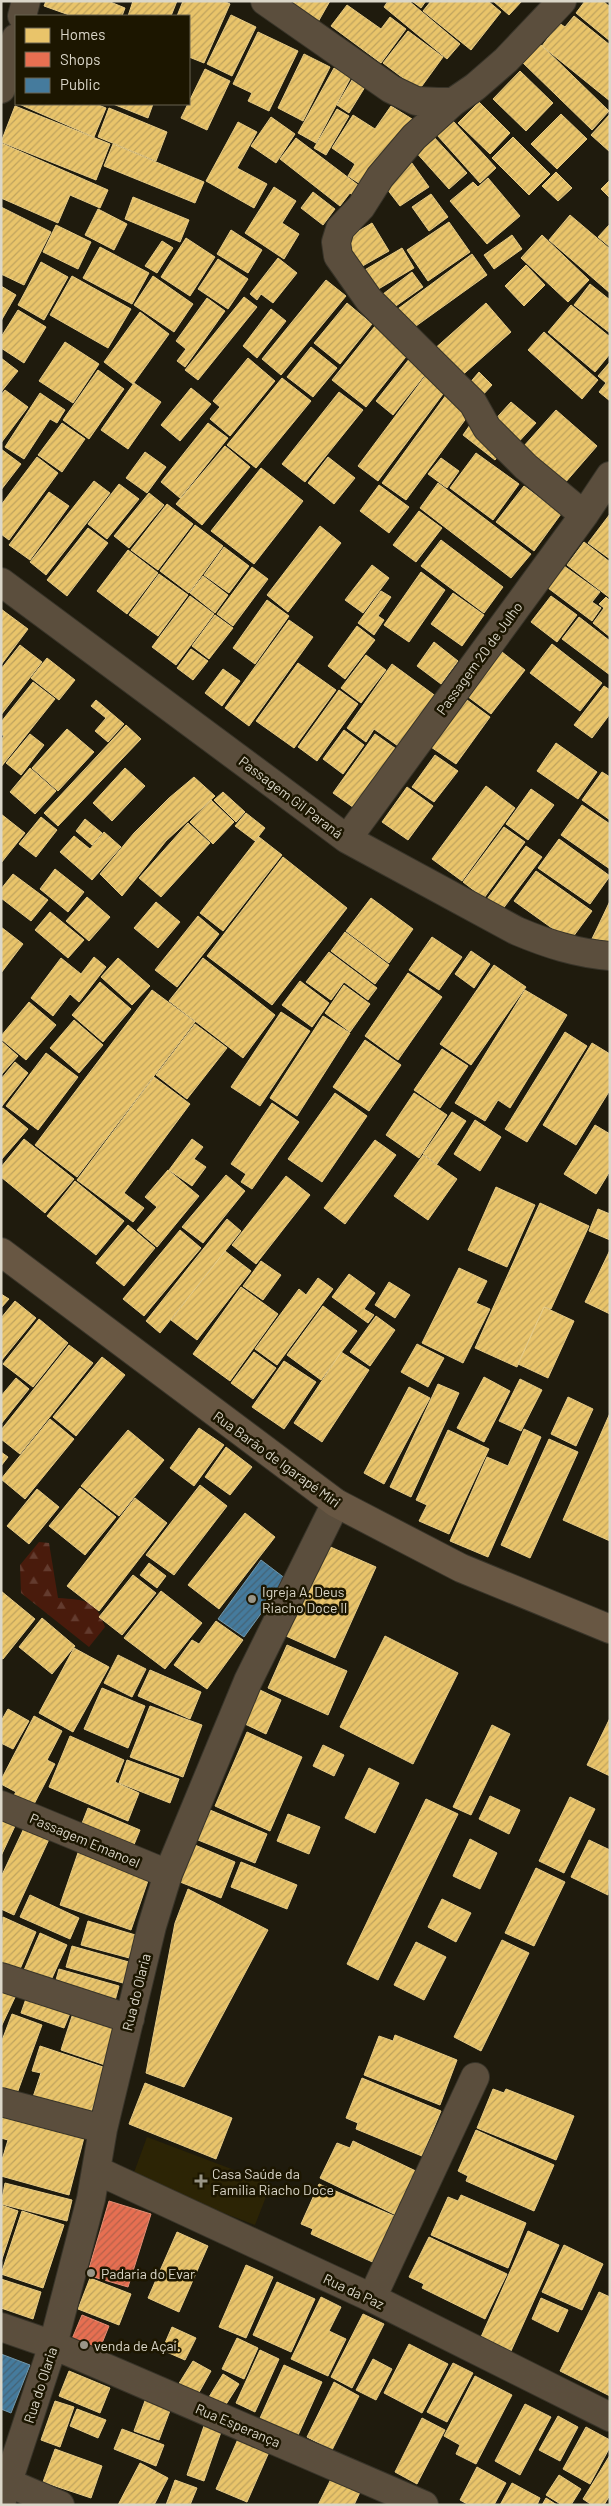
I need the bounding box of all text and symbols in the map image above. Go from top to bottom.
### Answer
legend [15,15,190,105]
text: Homes [60,25,105,43]
text: Shops [60,50,100,68]
text: Public [60,75,100,93]
street label: Passagem 20 de Julho [432,598,526,718]
street label: Passagem Gil Paraná [236,752,346,842]
street label: Rua Barão de Igarapé Miri [210,1407,344,1511]
place label: Igreja A. Deus Riacho Doce II [262,1583,347,1616]
marker: Igreja A. Deus Riacho Doce II [246,1593,258,1605]
street label: Passagem Emanoel [27,1809,143,1871]
street label: Rua do Olaria [118,1952,154,2032]
place label: Casa Saúde da Familia Riacho Doce [212,2165,334,2198]
marker: Casa Saúde da Familia Riacho Doce [194,2174,208,2188]
place label: Padaria do Evar [101,2265,195,2282]
marker: Padaria do Evar [85,2267,97,2279]
street label: Rua da Paz [321,2270,387,2312]
place label: venda de Açaí. [94,2337,180,2354]
marker: venda de Açaí. [78,2339,90,2351]
street label: Rua do Olaria [20,2345,60,2425]
street label: Rua Esperança [193,2400,283,2450]

